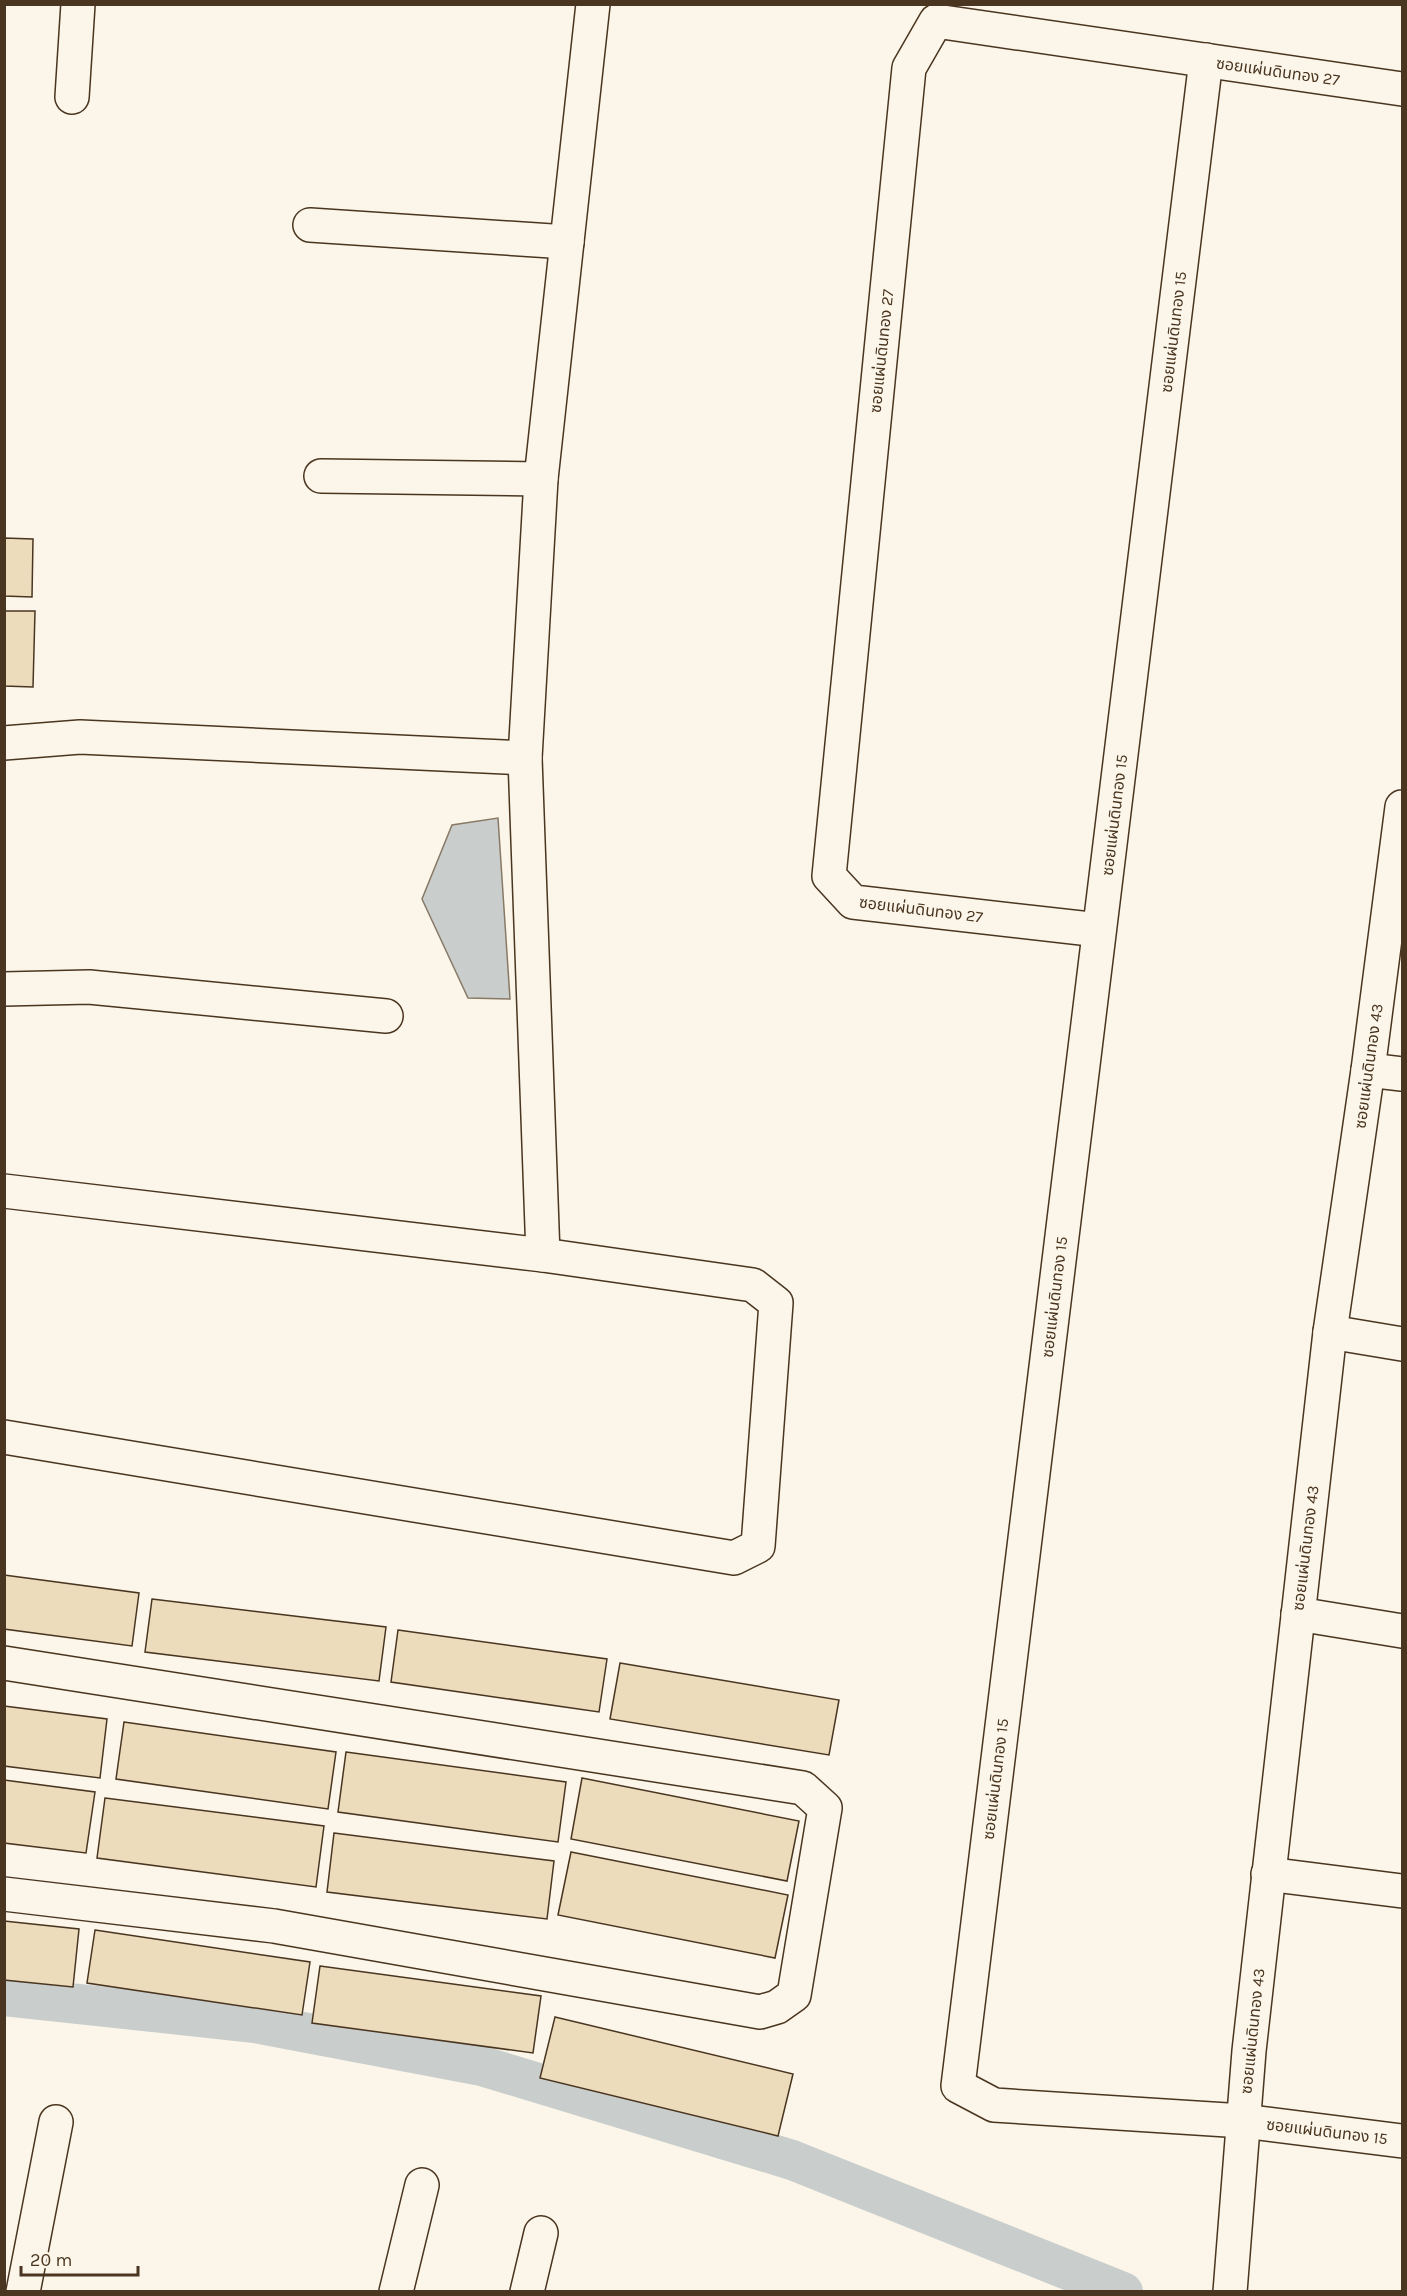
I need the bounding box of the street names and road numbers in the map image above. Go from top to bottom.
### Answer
street label: ซอยแผ่นดินทอง 27 [1215,53,1341,90]
street label: ซอยแผ่นดินทอง 15 [1157,270,1190,394]
street label: ซอยแผ่นดินทอง 27 [866,288,898,414]
street label: ซอยแผ่นดินทอง 15 [1098,753,1131,877]
street label: ซอยแผ่นดินทอง 27 [858,892,984,927]
street label: ซอยแผ่นดินทอง 43 [1350,1002,1387,1130]
street label: ซอยแผ่นดินทอง 15 [1038,1235,1071,1359]
street label: ซอยแผ่นดินทอง 43 [1288,1484,1323,1612]
street label: ซอยแผ่นดินทอง 15 [979,1717,1012,1841]
street label: ซอยแผ่นดินทอง 43 [1236,1967,1269,2095]
street label: ซอยแผ่นดินทอง 15 [1265,2115,1389,2148]

